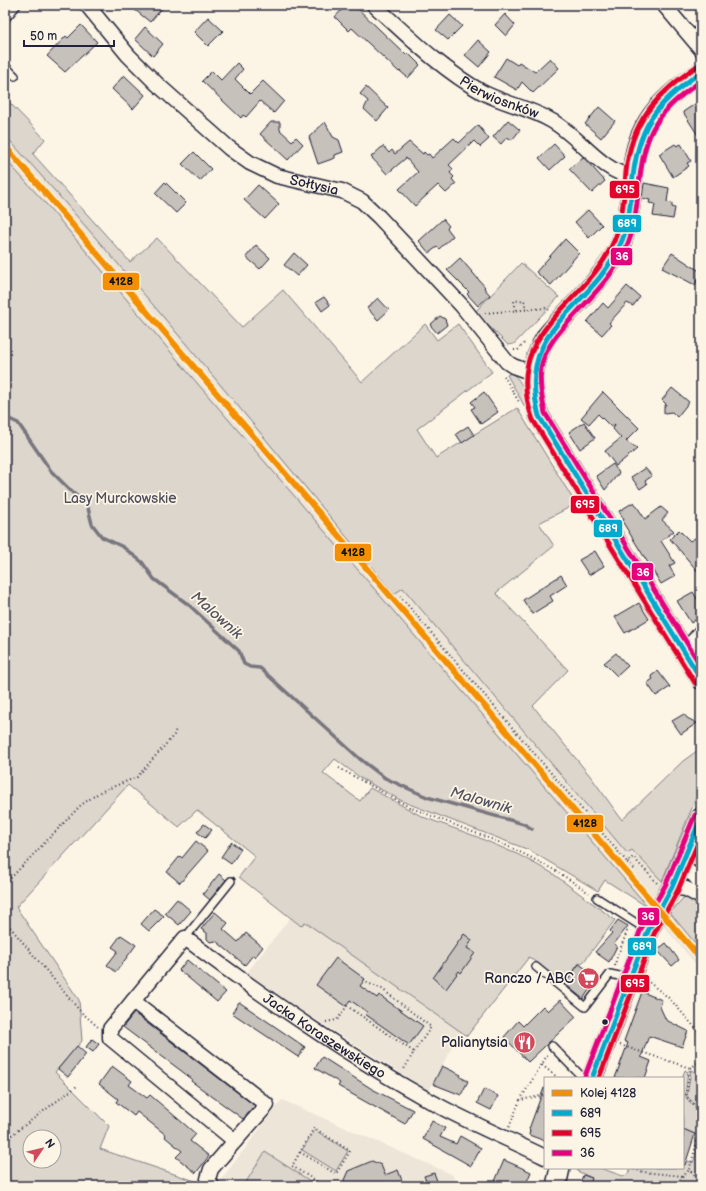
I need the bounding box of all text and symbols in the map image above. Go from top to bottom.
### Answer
scale bar [24,22,114,48]
text: 50 m [30,29,57,44]
street label: Pierwiosnków [456,72,542,123]
street label: Sołtysia [288,171,340,199]
line badge: 695 [609,180,640,199]
text: 695 [615,183,635,196]
line badge: 689 [612,214,642,233]
text: 689 [617,217,637,230]
line badge: 36 [610,247,633,266]
text: 36 [615,250,629,263]
line badge: 4128 [102,272,140,291]
text: 4128 [109,275,133,288]
park label: Lasy Murckowskie [63,490,177,507]
line badge: 695 [570,495,600,514]
text: 695 [575,498,595,511]
line badge: 689 [593,519,623,538]
text: 689 [598,522,618,535]
line badge: 4128 [334,543,372,562]
text: 4128 [341,546,365,559]
line badge: 36 [631,562,654,581]
text: 36 [636,566,650,579]
water label: Malownik [187,587,247,644]
water label: Malownik [448,783,514,818]
line badge: 4128 [566,814,604,833]
text: 4128 [573,817,597,830]
line badge: 36 [637,907,660,926]
text: 36 [641,910,655,923]
line badge: 689 [627,937,657,956]
text: 689 [632,940,652,953]
supermarket icon: Ranczo / ABC [576,965,602,991]
place label: Ranczo / ABC [484,970,574,987]
line badge: 695 [620,974,650,993]
text: 695 [625,977,645,990]
street label: Jacka Koraszewskiego [260,990,389,1082]
unlabelled marker [600,1017,610,1027]
restaurant icon: Palianytsia [511,1029,537,1055]
place label: Palianytsia [441,1034,508,1051]
legend [544,1077,684,1169]
text: Kolej 4128 [580,1086,636,1101]
text: 689 [580,1106,601,1121]
text: 695 [580,1126,601,1141]
north arrow [22,1129,62,1169]
text: N [42,1136,57,1151]
text: 36 [580,1146,595,1161]

